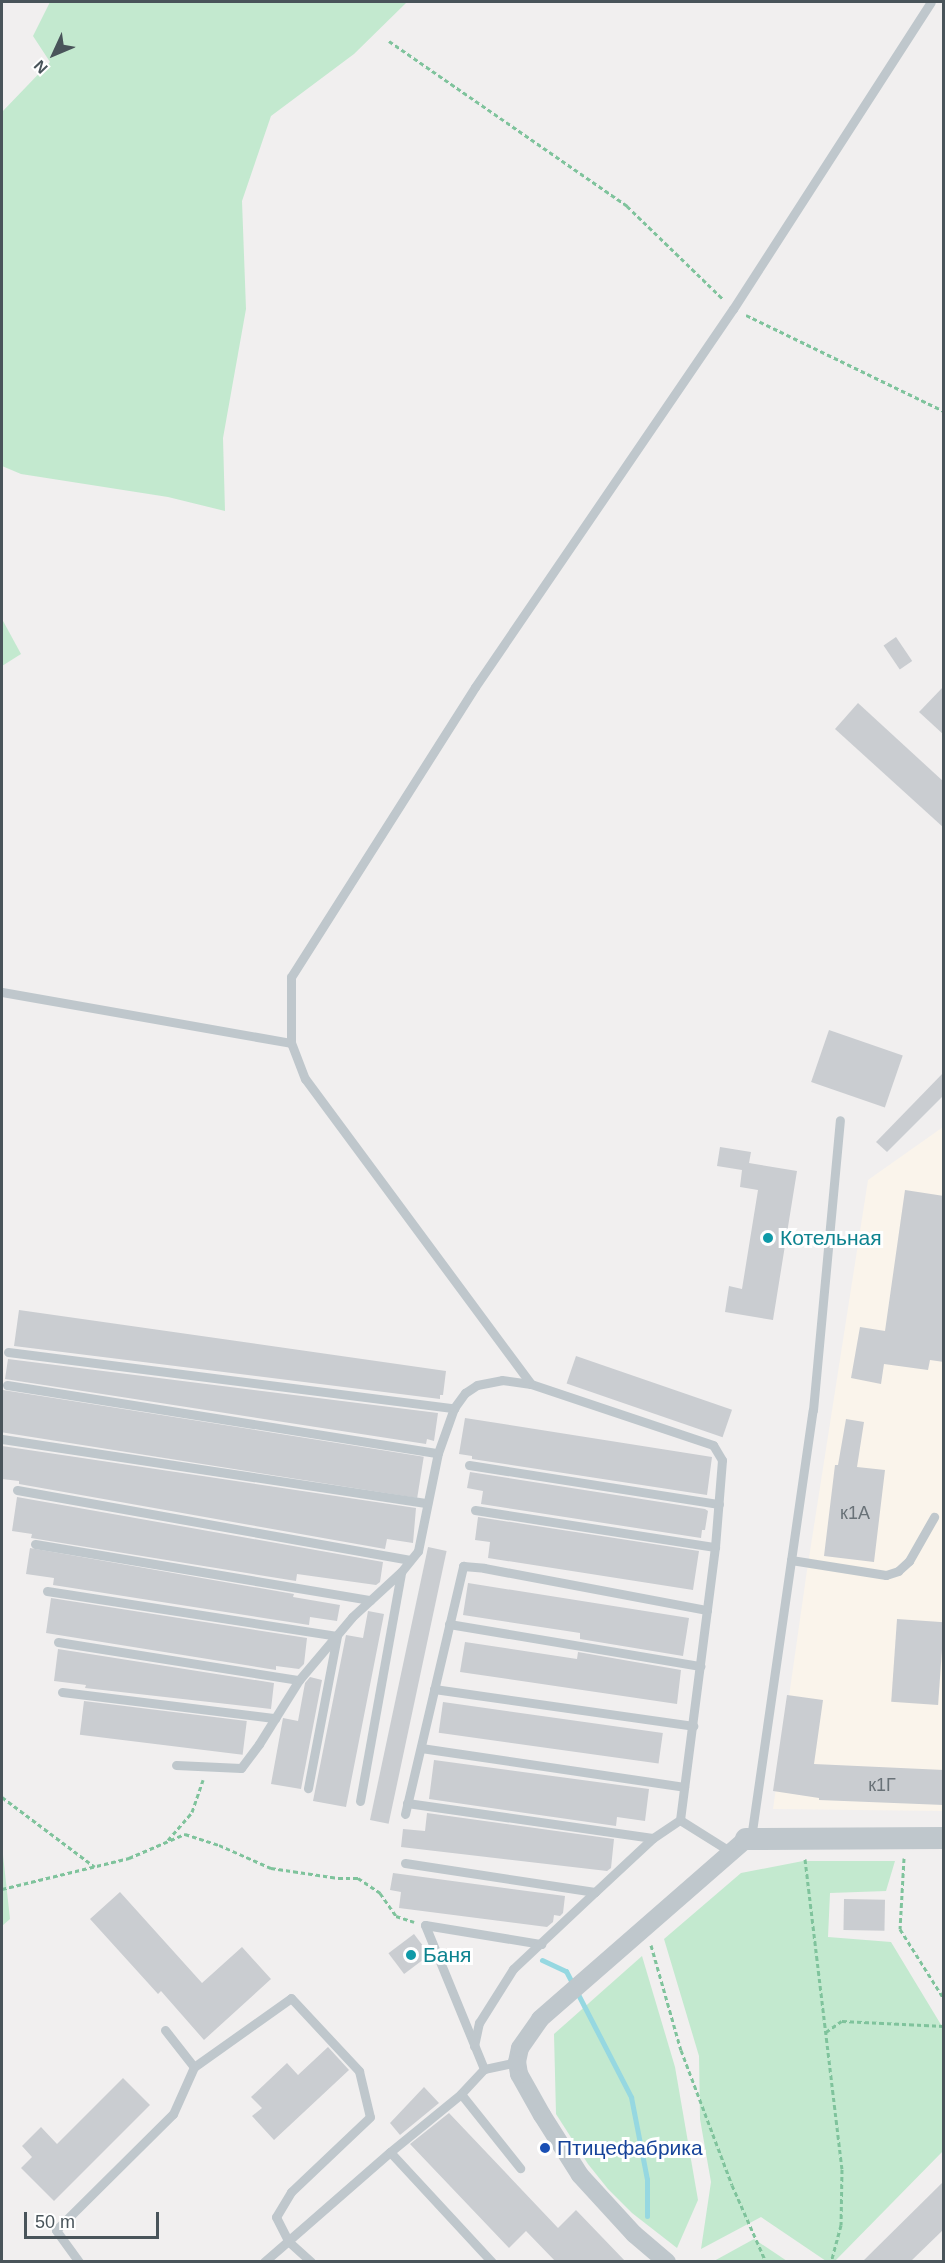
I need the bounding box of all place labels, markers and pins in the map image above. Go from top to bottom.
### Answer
place label: Котельная [780,1225,882,1251]
marker: Котельная [761,1231,775,1245]
place label: Баня [423,1942,471,1968]
marker: Баня [404,1948,418,1962]
place label: Птицефабрика [557,2135,703,2161]
marker: Птицефабрика [538,2141,552,2155]

